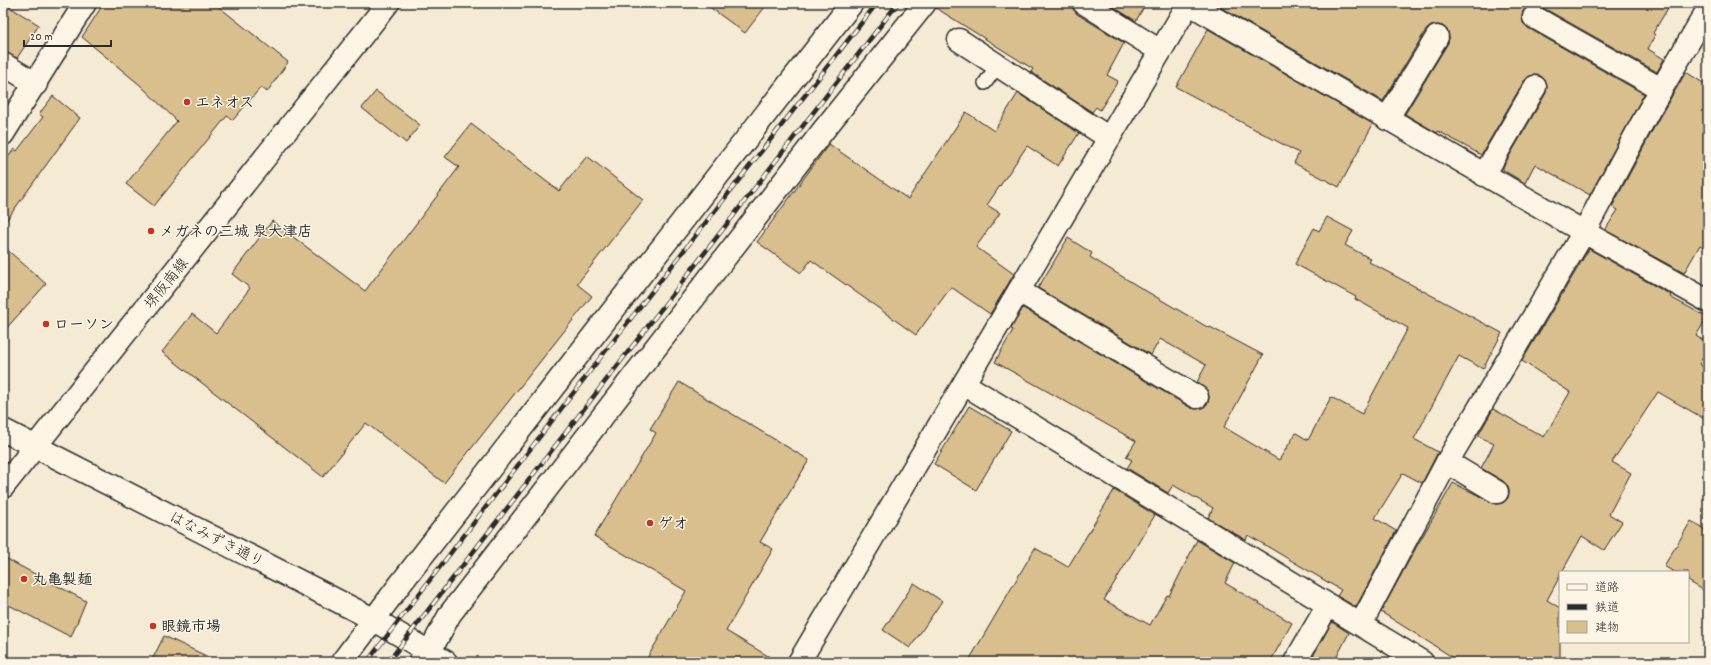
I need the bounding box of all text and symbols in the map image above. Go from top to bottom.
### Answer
scale bar [24,22,111,48]
text: 20 m [30,29,53,46]
place label: エネオス [195,93,254,115]
marker: エネオス [182,97,192,107]
place label: メガネの三城 泉大津店 [159,222,312,244]
marker: メガネの三城 泉大津店 [146,226,156,236]
street label: 堺阪南線 [140,254,195,315]
place label: ローソン [54,315,114,337]
marker: ローソン [41,319,51,329]
street label: はなみずき通り [165,507,268,574]
place label: ゲオ [658,514,688,536]
marker: ゲオ [645,518,655,528]
place label: 丸亀製麺 [32,570,92,592]
legend [1559,571,1689,643]
marker: 丸亀製麺 [19,574,29,584]
text: 道路 [1595,580,1619,597]
text: 鉄道 [1595,600,1619,617]
place label: 眼鏡市場 [161,617,221,639]
text: 建物 [1595,620,1619,637]
marker: 眼鏡市場 [148,621,158,631]

